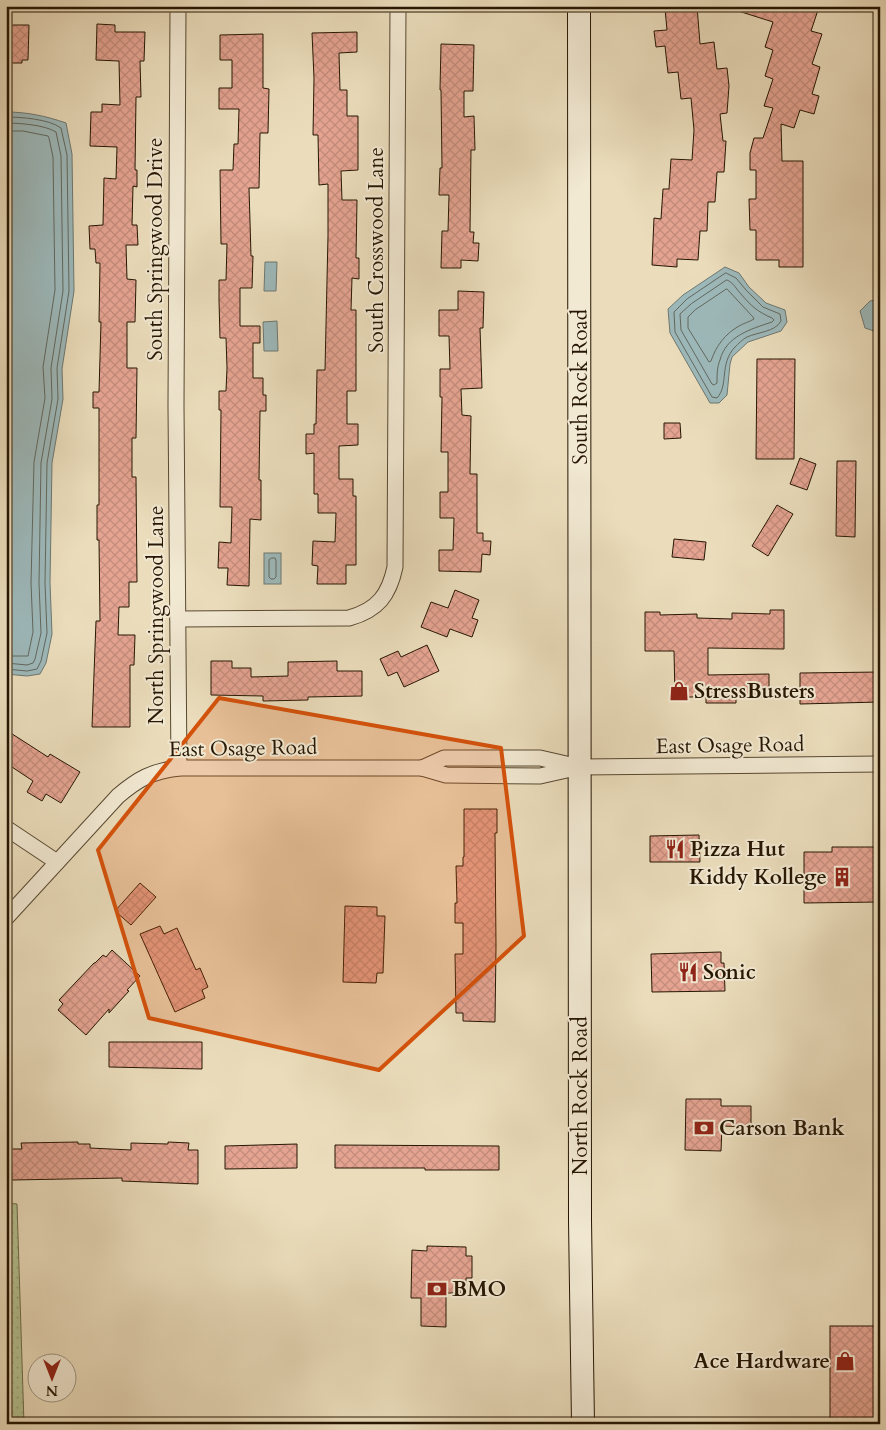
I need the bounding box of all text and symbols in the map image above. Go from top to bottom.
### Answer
street label: South Springwood Drive [141,137,170,361]
street label: South Crosswood Lane [362,147,391,353]
street label: South Rock Road [566,309,595,465]
street label: North Springwood Lane [142,505,171,725]
place label: StressBusters [694,677,815,706]
shop icon: StressBusters [668,680,690,702]
street label: East Osage Road [655,730,805,761]
street label: East Osage Road [168,733,318,764]
place label: Pizza Hut [690,835,785,864]
restaurant icon: Pizza Hut [664,838,686,860]
place label: Kiddy Kollege [689,863,827,892]
building icon: Kiddy Kollege [831,866,853,888]
place label: Sonic [703,958,756,987]
restaurant icon: Sonic [677,961,699,983]
street label: North Rock Road [566,1016,595,1176]
place label: Carson Bank [719,1114,845,1143]
bank icon: Carson Bank [693,1117,715,1139]
place label: BMO [452,1275,506,1304]
bank icon: BMO [426,1278,448,1300]
place label: Ace Hardware [694,1347,830,1376]
shop icon: Ace Hardware [834,1350,856,1372]
north arrow [28,1352,78,1402]
text: N [46,1381,58,1400]

